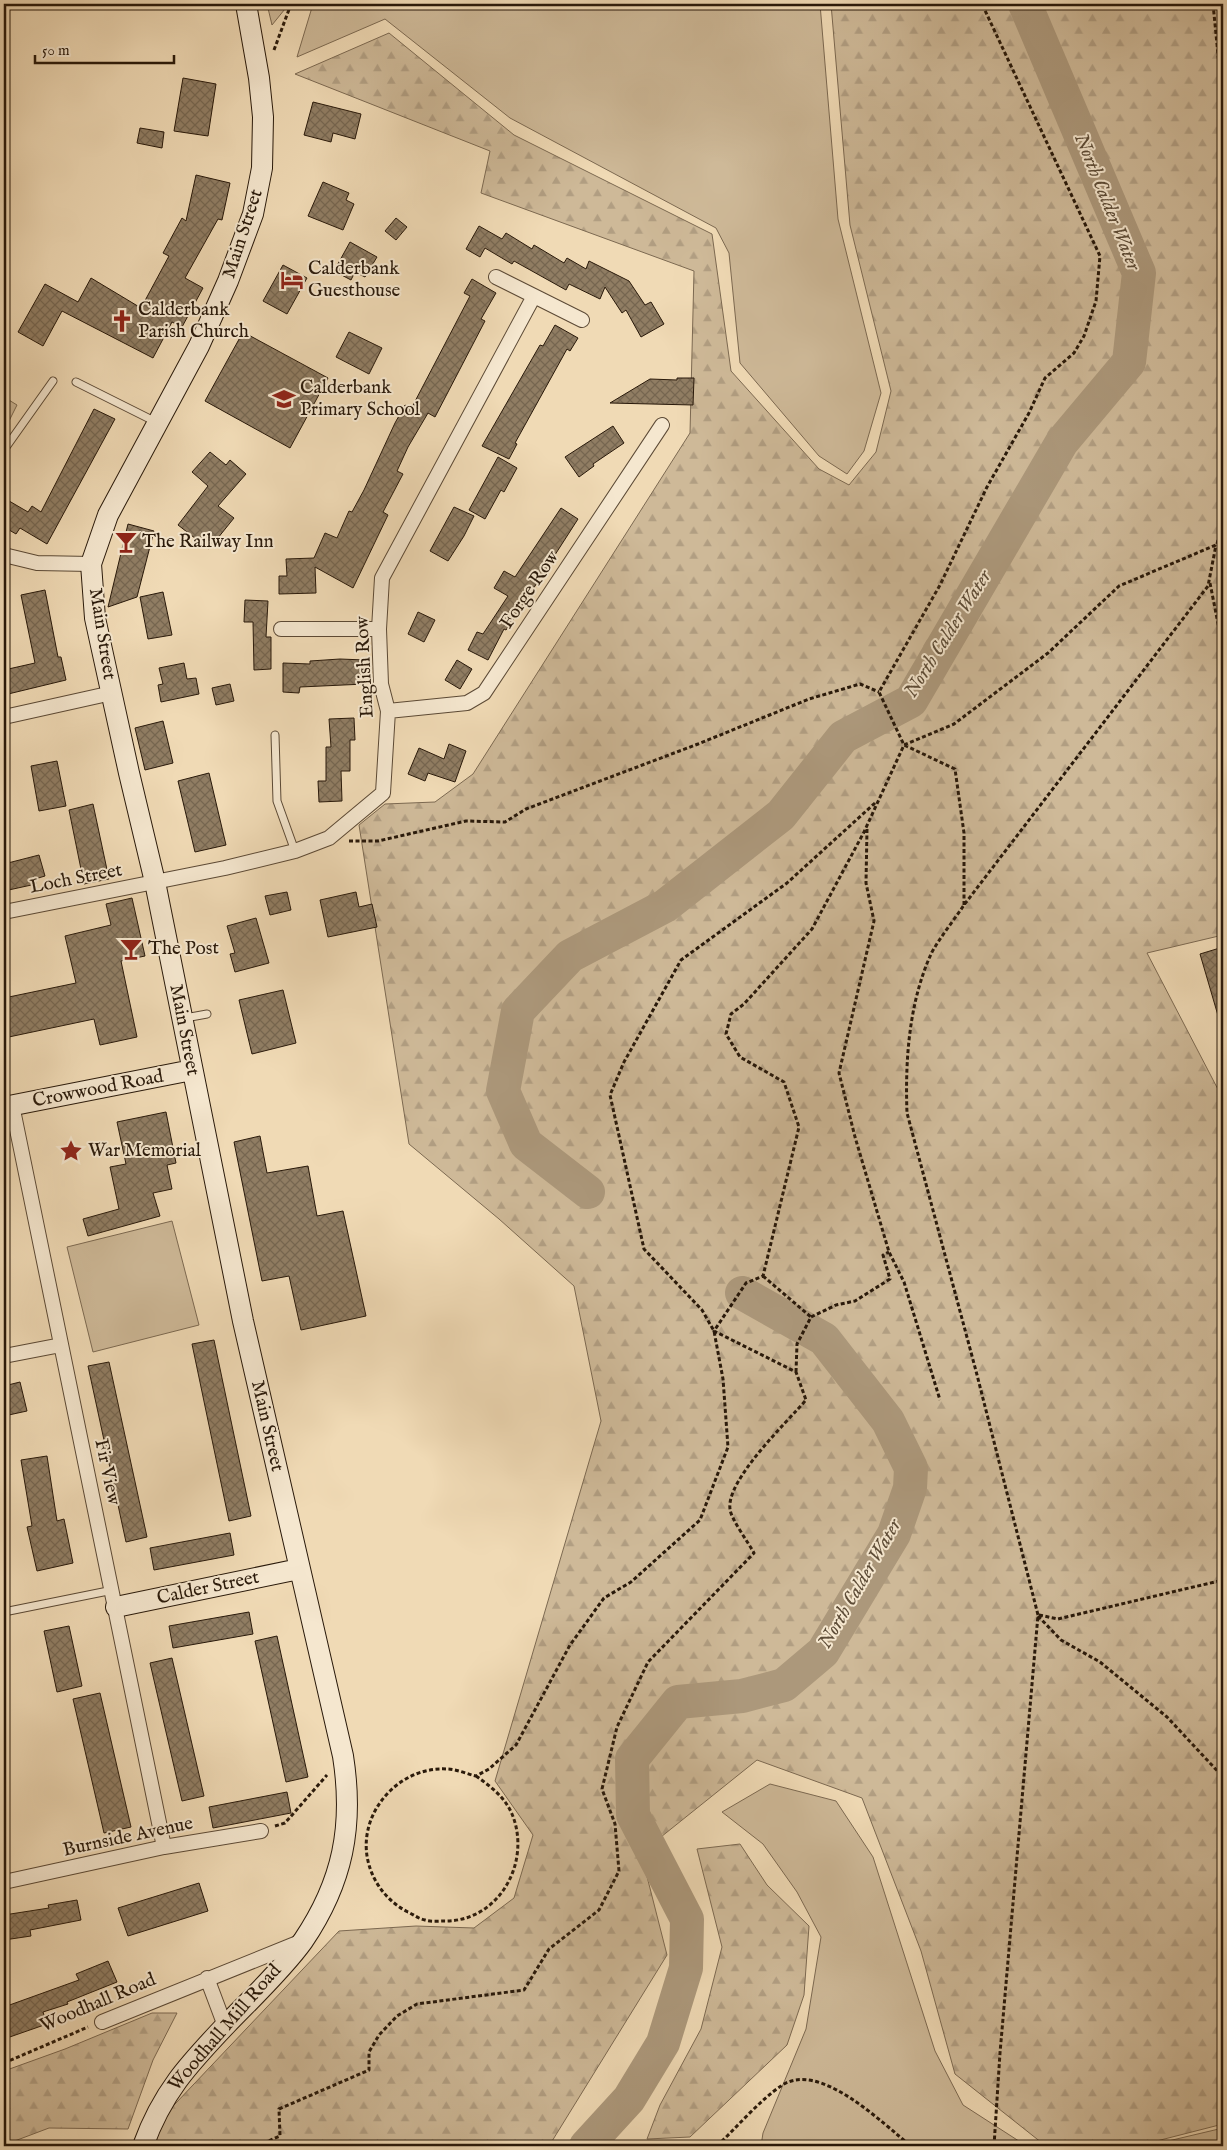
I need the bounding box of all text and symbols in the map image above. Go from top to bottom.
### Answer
scale bar [35,32,174,64]
text: 50 m [42,41,70,60]
water label: North Calder Water [1068,130,1146,275]
street label: Main Street [217,186,269,282]
place label: Calderbank Guesthouse [308,257,401,303]
hotel icon: Calderbank Guesthouse [279,267,305,293]
place label: Calderbank Parish Church [138,298,249,344]
church icon: Calderbank Parish Church [109,308,135,334]
place label: Calderbank Primary School [300,376,421,422]
school or university icon: Calderbank Primary School [271,386,297,412]
bar icon: The Railway Inn [113,529,139,555]
place label: The Railway Inn [142,530,274,554]
street label: Forge Row [495,546,565,634]
water label: North Calder Water [899,565,998,702]
street label: Main Street [83,586,121,682]
street label: English Row [350,615,380,718]
street label: Loch Street [28,858,125,900]
bar icon: The Post [118,936,144,962]
place label: The Post [148,937,219,961]
street label: Main Street [163,982,205,1078]
street label: Crowwood Road [30,1064,166,1113]
place icon: War Memorial [58,1138,84,1164]
place label: War Memorial [88,1139,202,1163]
street label: Main Street [245,1378,289,1474]
street label: Fir View [88,1437,126,1508]
water label: North Calder Water [813,1514,908,1653]
street label: Calder Street [155,1565,262,1611]
street label: Burnside Avenue [61,1811,195,1862]
street label: Woodhall Mill Road [163,1959,287,2097]
street label: Woodhall Road [36,1967,160,2038]

